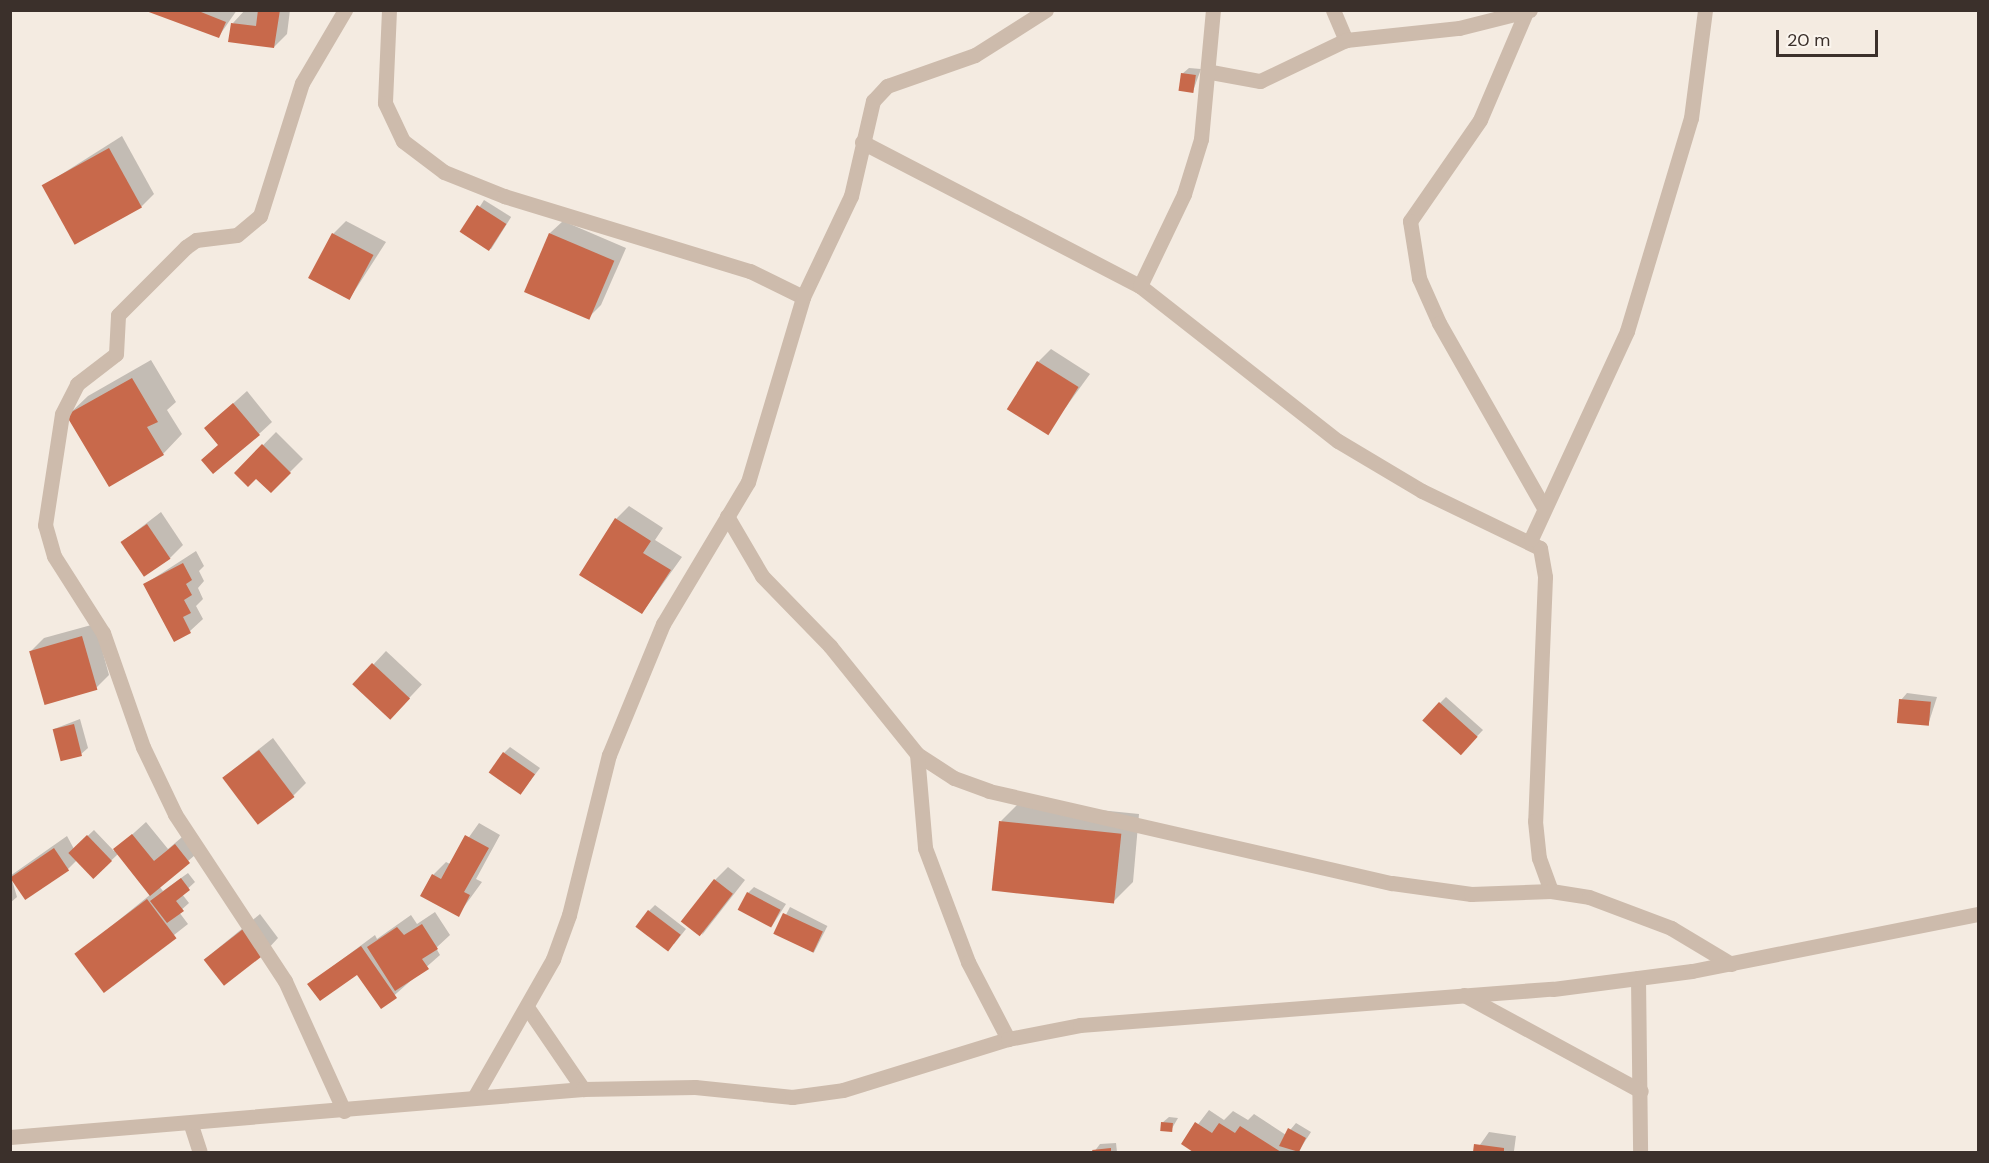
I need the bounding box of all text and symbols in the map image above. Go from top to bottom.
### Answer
scale bar [1779,18,1881,56]
text: 20 m [1787,28,1830,52]

